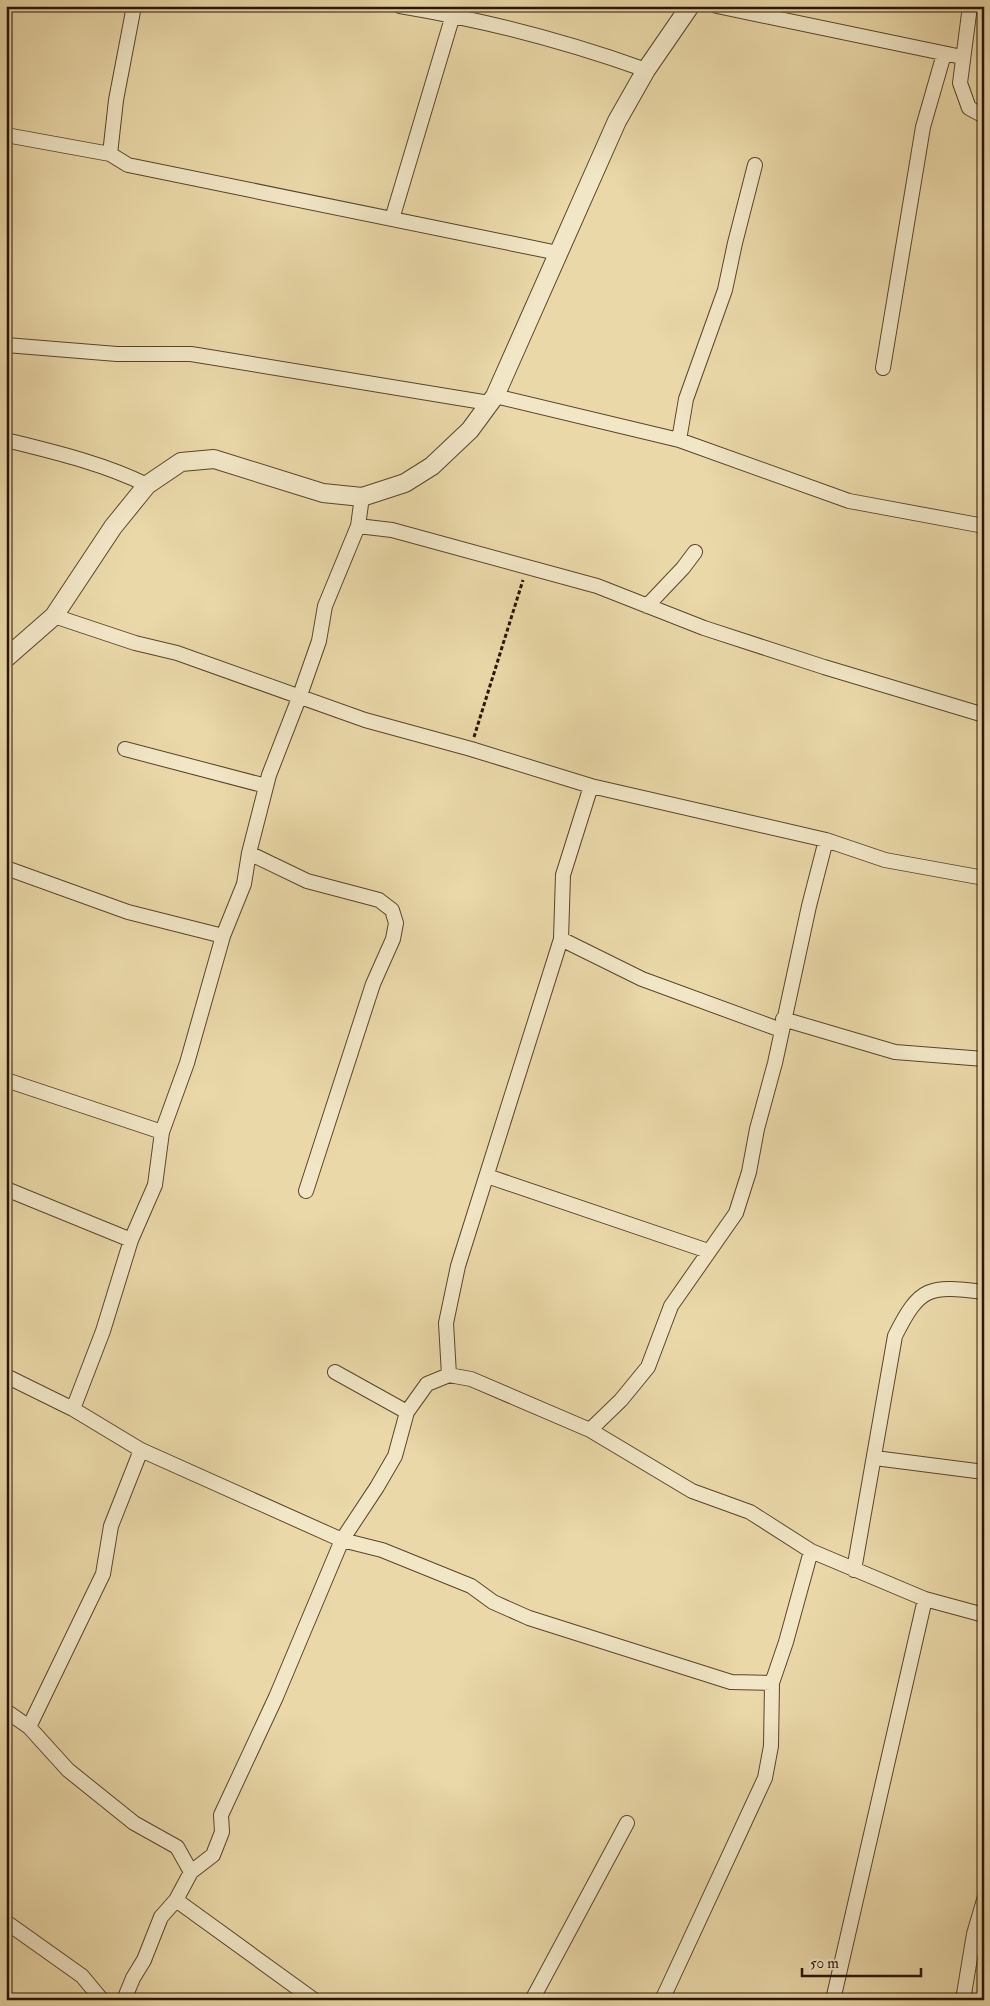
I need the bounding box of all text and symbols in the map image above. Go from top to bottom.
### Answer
scale bar [802,1946,921,1978]
text: 50 m [810,1954,839,1973]

